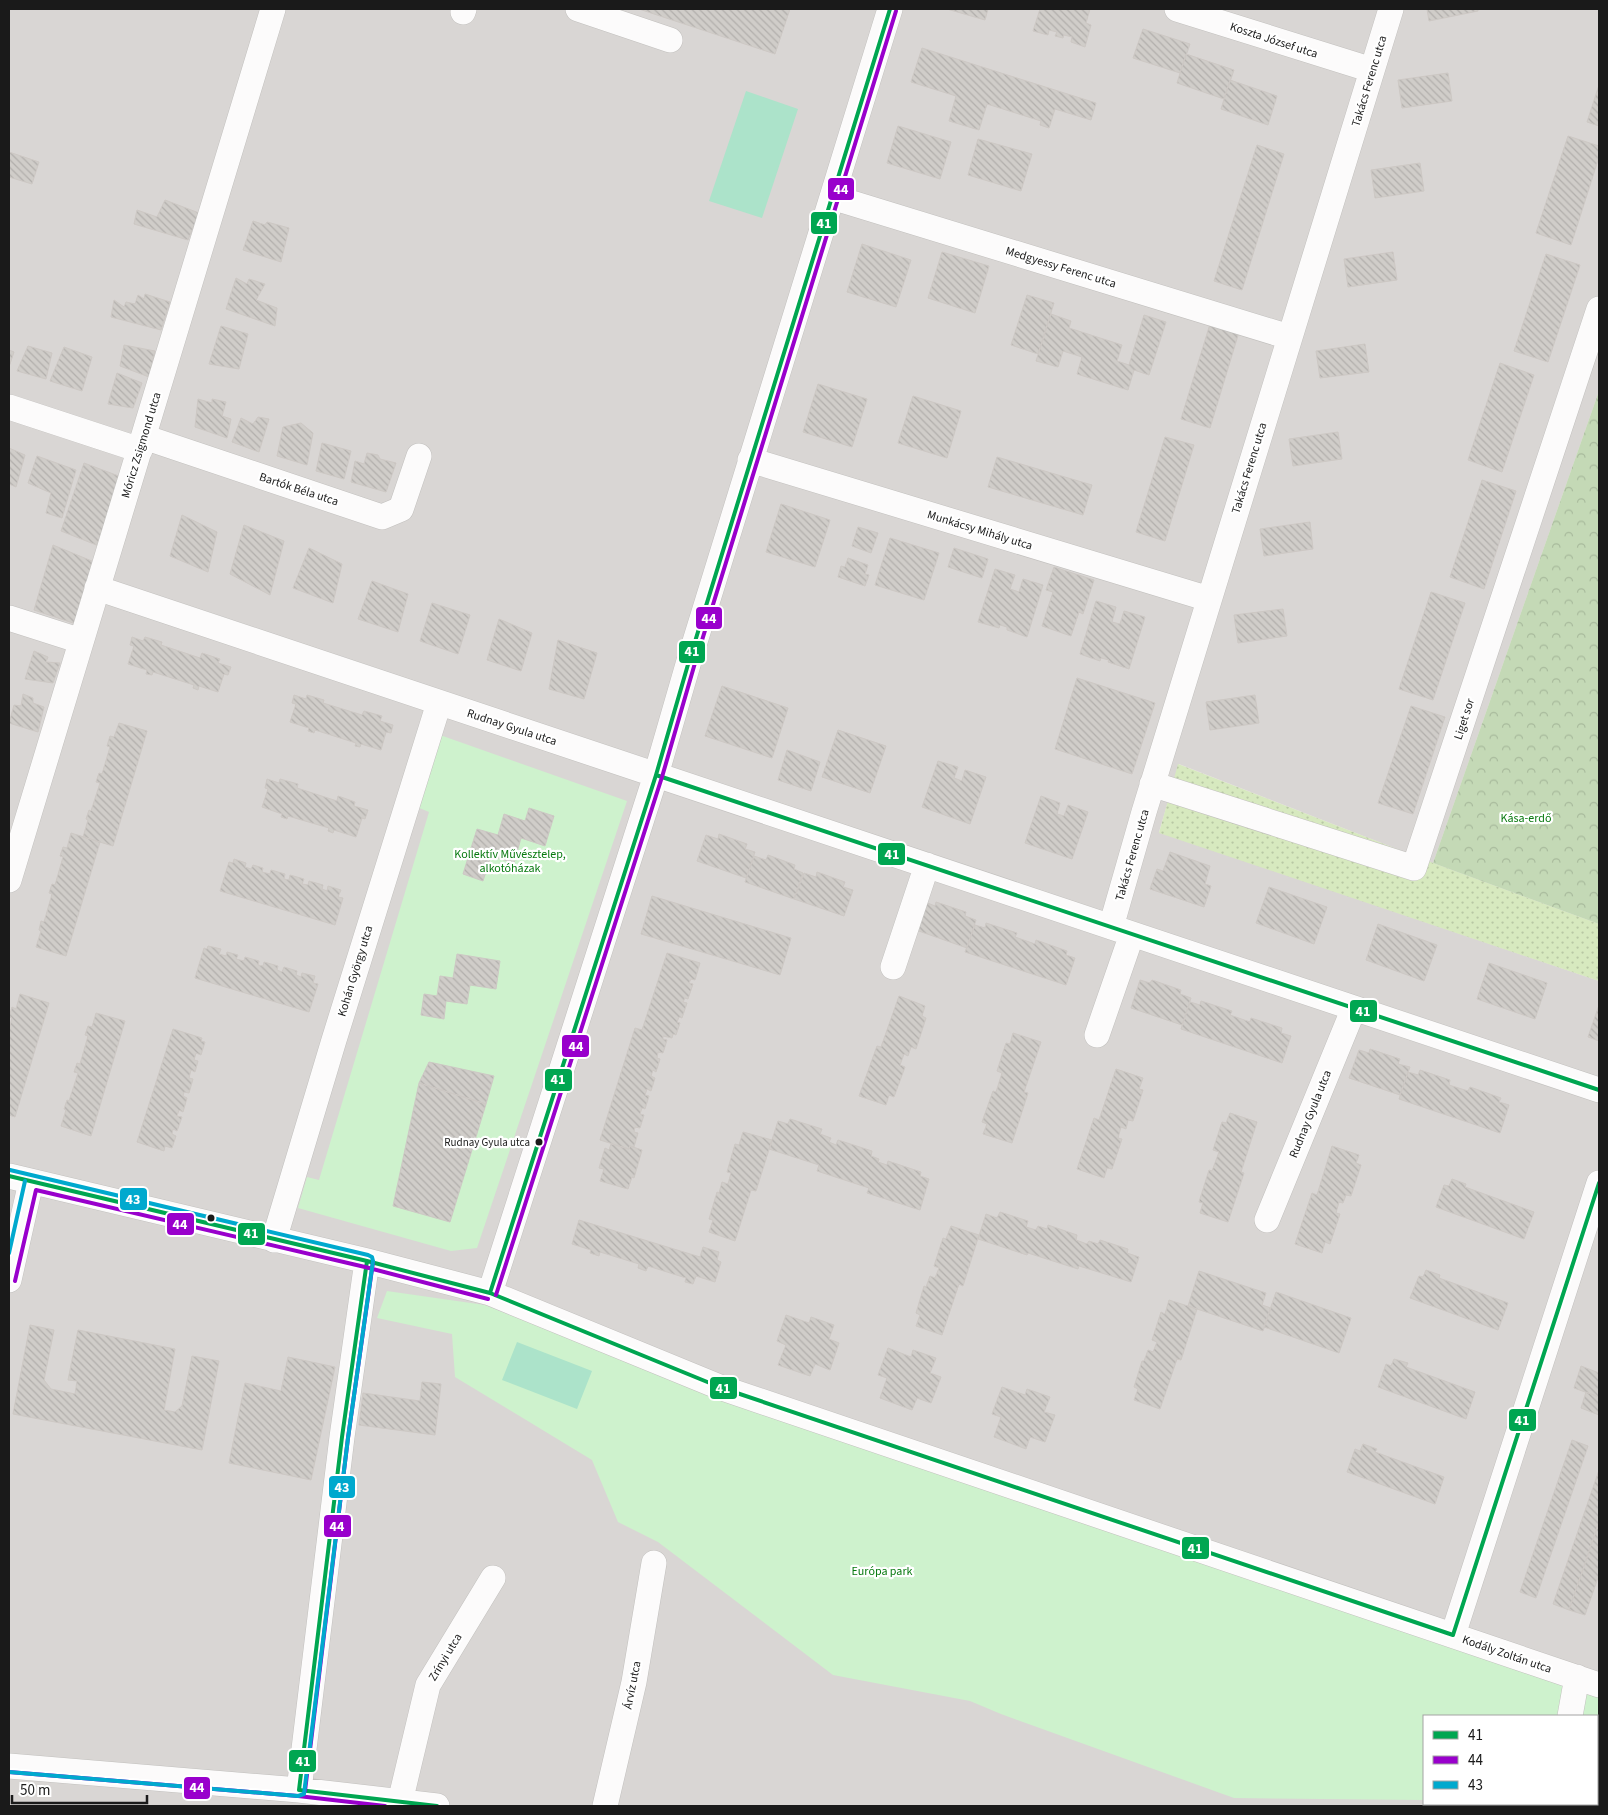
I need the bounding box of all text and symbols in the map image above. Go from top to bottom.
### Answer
street label: Koszta József utca [1228,18,1320,63]
street label: Takács Ferenc utca [1348,34,1391,129]
line badge: 44 [827,177,855,201]
text: 44 [834,180,849,200]
line badge: 41 [810,211,838,235]
text: 41 [817,214,831,234]
street label: Medgyessy Ferenc utca [1003,243,1118,292]
street label: Móricz Zsigmond utca [117,390,166,500]
street label: Takács Ferenc utca [1228,421,1271,516]
street label: Bartók Béla utca [257,469,341,510]
street label: Munkácsy Mihály utca [925,506,1035,555]
line badge: 44 [695,606,723,630]
text: 44 [702,609,717,629]
line badge: 41 [678,640,706,664]
text: 41 [685,642,699,662]
street label: Liget sor [1450,695,1479,742]
street label: Rudnay Gyula utca [465,705,559,750]
street label: Takács Ferenc utca [1111,807,1154,903]
park label: Kása-erdő [1501,810,1551,827]
line badge: 41 [877,842,906,866]
text: 41 [885,845,899,865]
park label: Kollektív Művésztelep, alkotóházak [454,846,566,877]
street label: Kohán György utca [334,923,377,1019]
line badge: 41 [1349,999,1378,1023]
text: 41 [1356,1002,1370,1022]
line badge: 44 [561,1034,590,1058]
text: 44 [569,1037,584,1057]
line badge: 41 [544,1068,573,1092]
street label: Rudnay Gyula utca [1285,1068,1336,1161]
text: 41 [551,1070,565,1090]
place label: Rudnay Gyula utca [444,1135,530,1150]
marker: Rudnay Gyula utca [534,1137,544,1147]
line badge: 43 [119,1187,148,1211]
text: 43 [126,1190,140,1210]
line badge: 44 [166,1212,195,1236]
unlabelled marker [206,1213,216,1223]
text: 44 [173,1215,188,1235]
line badge: 41 [237,1222,266,1246]
text: 41 [244,1224,258,1244]
line badge: 41 [709,1376,738,1400]
text: 41 [716,1379,730,1399]
line badge: 41 [1508,1408,1537,1432]
text: 41 [1515,1411,1529,1431]
line badge: 43 [328,1475,356,1499]
text: 43 [335,1478,349,1498]
line badge: 44 [323,1514,352,1538]
text: 44 [330,1517,345,1537]
line badge: 41 [1181,1536,1210,1560]
text: 41 [1188,1539,1202,1559]
park label: Európa park [852,1563,913,1580]
street label: Zrínyi utca [425,1630,466,1684]
street label: Kodály Zoltán utca [1460,1631,1554,1678]
street label: Árvíz utca [619,1659,645,1711]
legend [1423,1715,1598,1805]
text: 41 [1468,1725,1483,1746]
line badge: 41 [288,1749,317,1773]
text: 44 [1468,1750,1483,1771]
text: 41 [296,1752,310,1772]
scale bar [12,1772,148,1804]
text: 43 [1468,1775,1483,1796]
line badge: 44 [183,1776,211,1800]
text: 44 [190,1778,205,1798]
text: 50 m [20,1780,50,1801]

